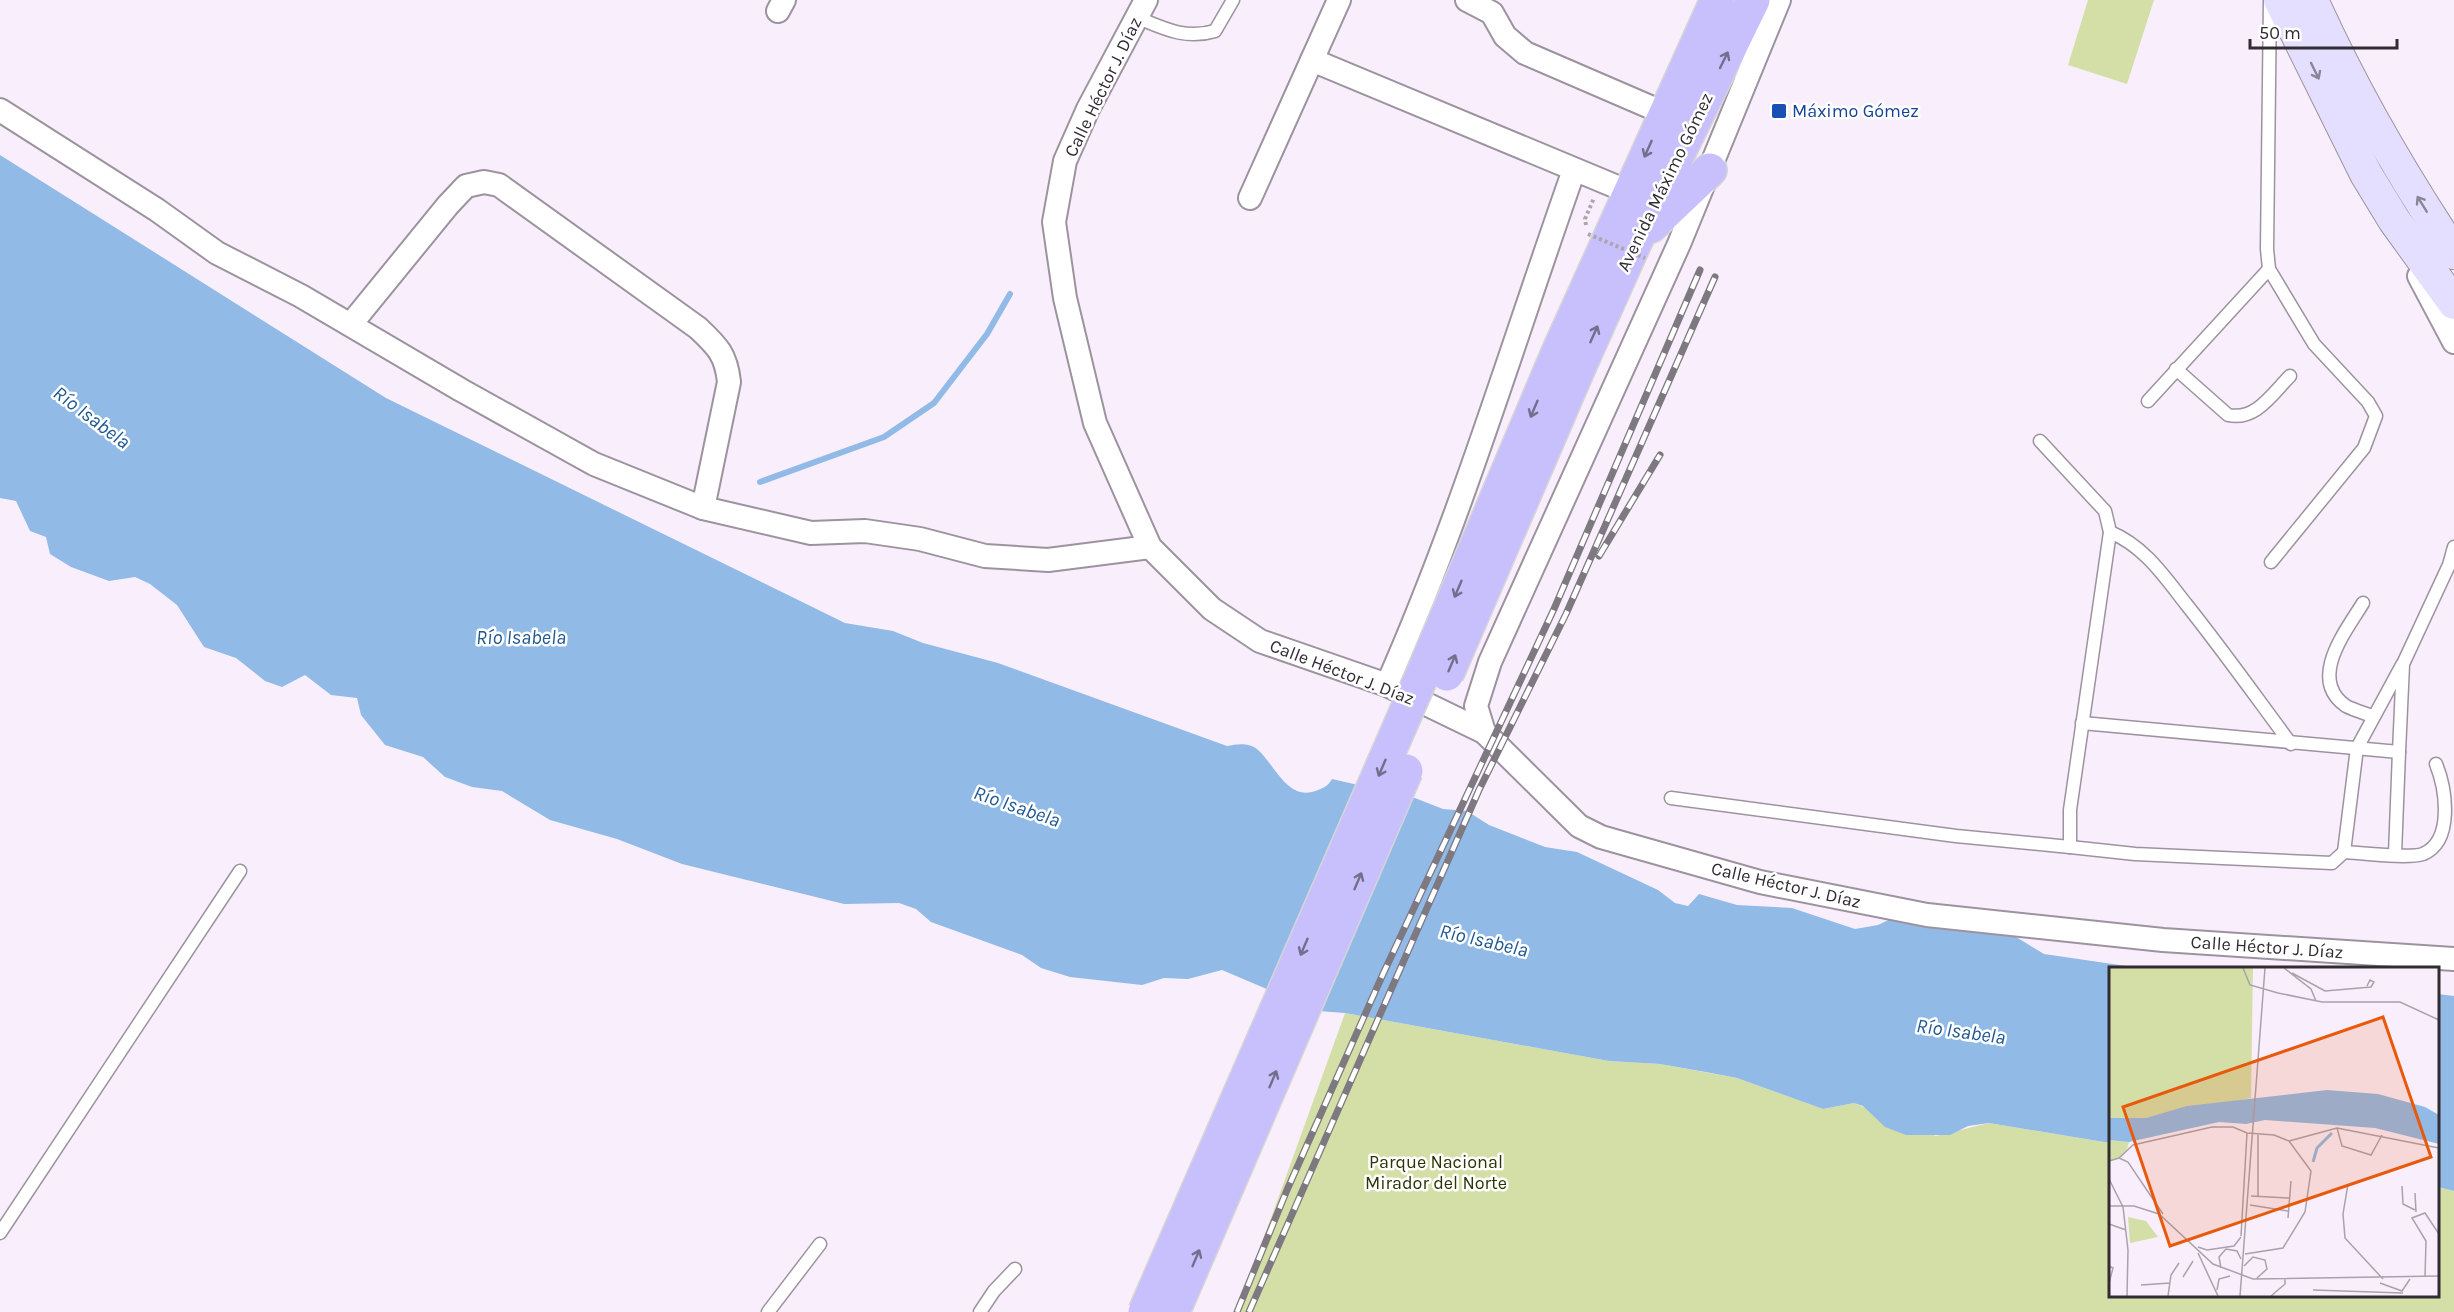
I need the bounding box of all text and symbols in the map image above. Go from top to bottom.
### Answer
scale bar [2250,12,2397,50]
street label: Calle Héctor J. Díaz [1060,13,1146,161]
text: 50 m [2259,22,2301,44]
one-way arrow [1718,52,1730,70]
one-way arrow [2310,62,2322,80]
street label: Avenida Máximo Gómez [1612,89,1718,275]
place label: Máximo Gómez [1792,100,1919,122]
marker: Máximo Gómez [1770,102,1788,120]
one-way arrow [1642,139,1654,157]
one-way arrow [2415,196,2427,213]
one-way arrow [1589,325,1601,343]
water label: Río Isabela [49,381,135,454]
one-way arrow [1528,399,1539,418]
one-way arrow [1452,579,1464,597]
water label: Río Isabela [476,626,566,649]
street label: Calle Héctor J. Díaz [1267,634,1417,710]
one-way arrow [1447,654,1458,673]
one-way arrow [1376,758,1387,777]
water label: Río Isabela [971,781,1063,832]
street label: Calle Héctor J. Díaz [1709,857,1863,913]
one-way arrow [1353,872,1365,890]
water label: Río Isabela [1437,919,1530,962]
street label: Calle Héctor J. Díaz [2190,931,2344,963]
one-way arrow [1298,937,1309,956]
inset map [2109,967,2439,1297]
water label: Río Isabela [1915,1014,2007,1049]
one-way arrow [1268,1070,1279,1089]
park label: Parque Nacional Mirador del Norte [1365,1151,1507,1194]
one-way arrow [1191,1250,1202,1268]

